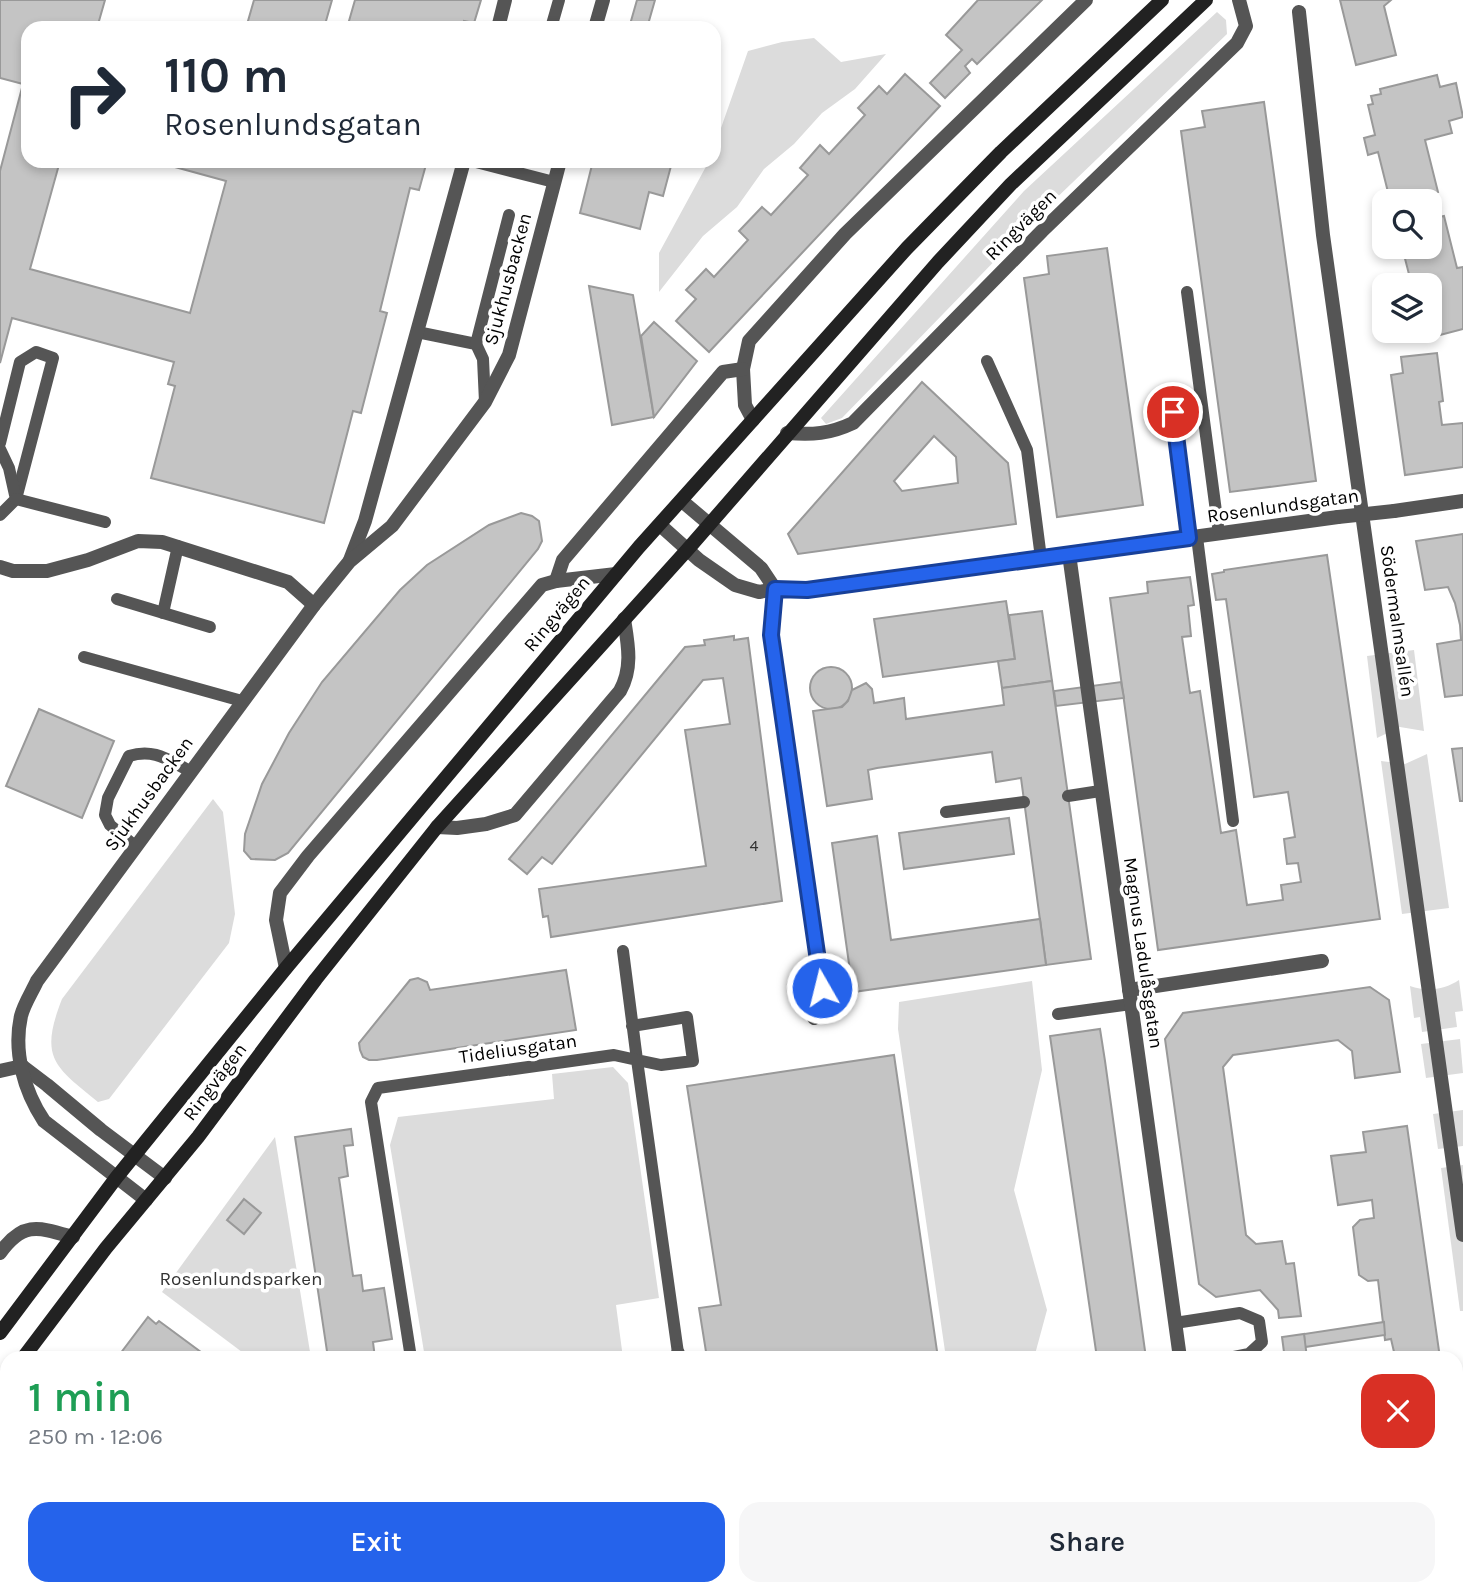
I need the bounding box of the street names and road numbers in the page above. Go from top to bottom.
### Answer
street label: Ringvägen [981,185,1061,265]
street label: Sjukhusbacken [480,210,536,348]
street label: Rosenlundsgatan [1206,484,1360,528]
street label: Södermalmsallén [1375,544,1419,698]
street label: Ringvägen [519,572,595,656]
street label: Sjukhusbacken [100,732,198,856]
street label: Magnus Ladulåsgatan [1119,856,1167,1050]
street label: Tideliusgatan [458,1030,578,1068]
street label: Ringvägen [179,1039,251,1125]

